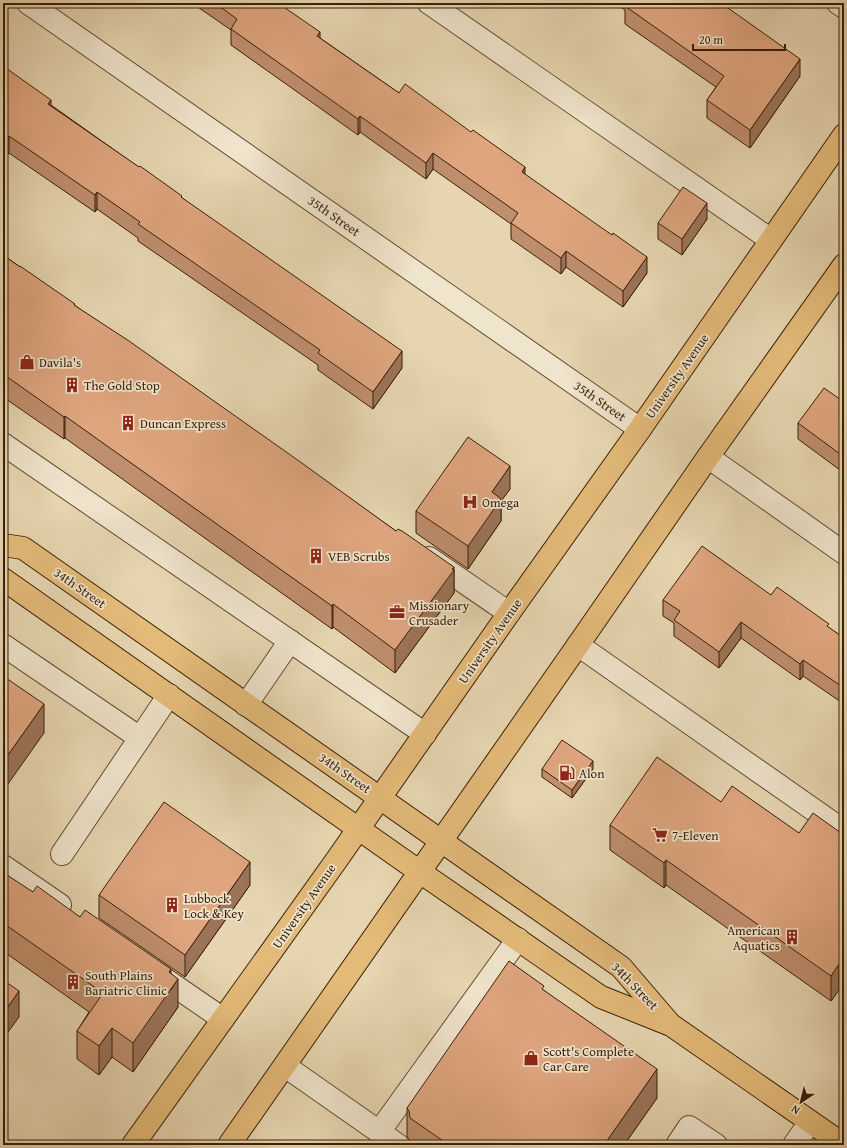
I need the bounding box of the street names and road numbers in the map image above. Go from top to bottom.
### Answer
street label: 35th Street [304,191,364,241]
street label: University Avenue [641,330,713,422]
street label: 35th Street [570,376,630,426]
street label: 34th Street [50,563,110,613]
street label: University Avenue [454,595,526,687]
street label: 34th Street [315,748,375,798]
street label: University Avenue [268,860,340,952]
street label: 34th Street [607,958,663,1015]

